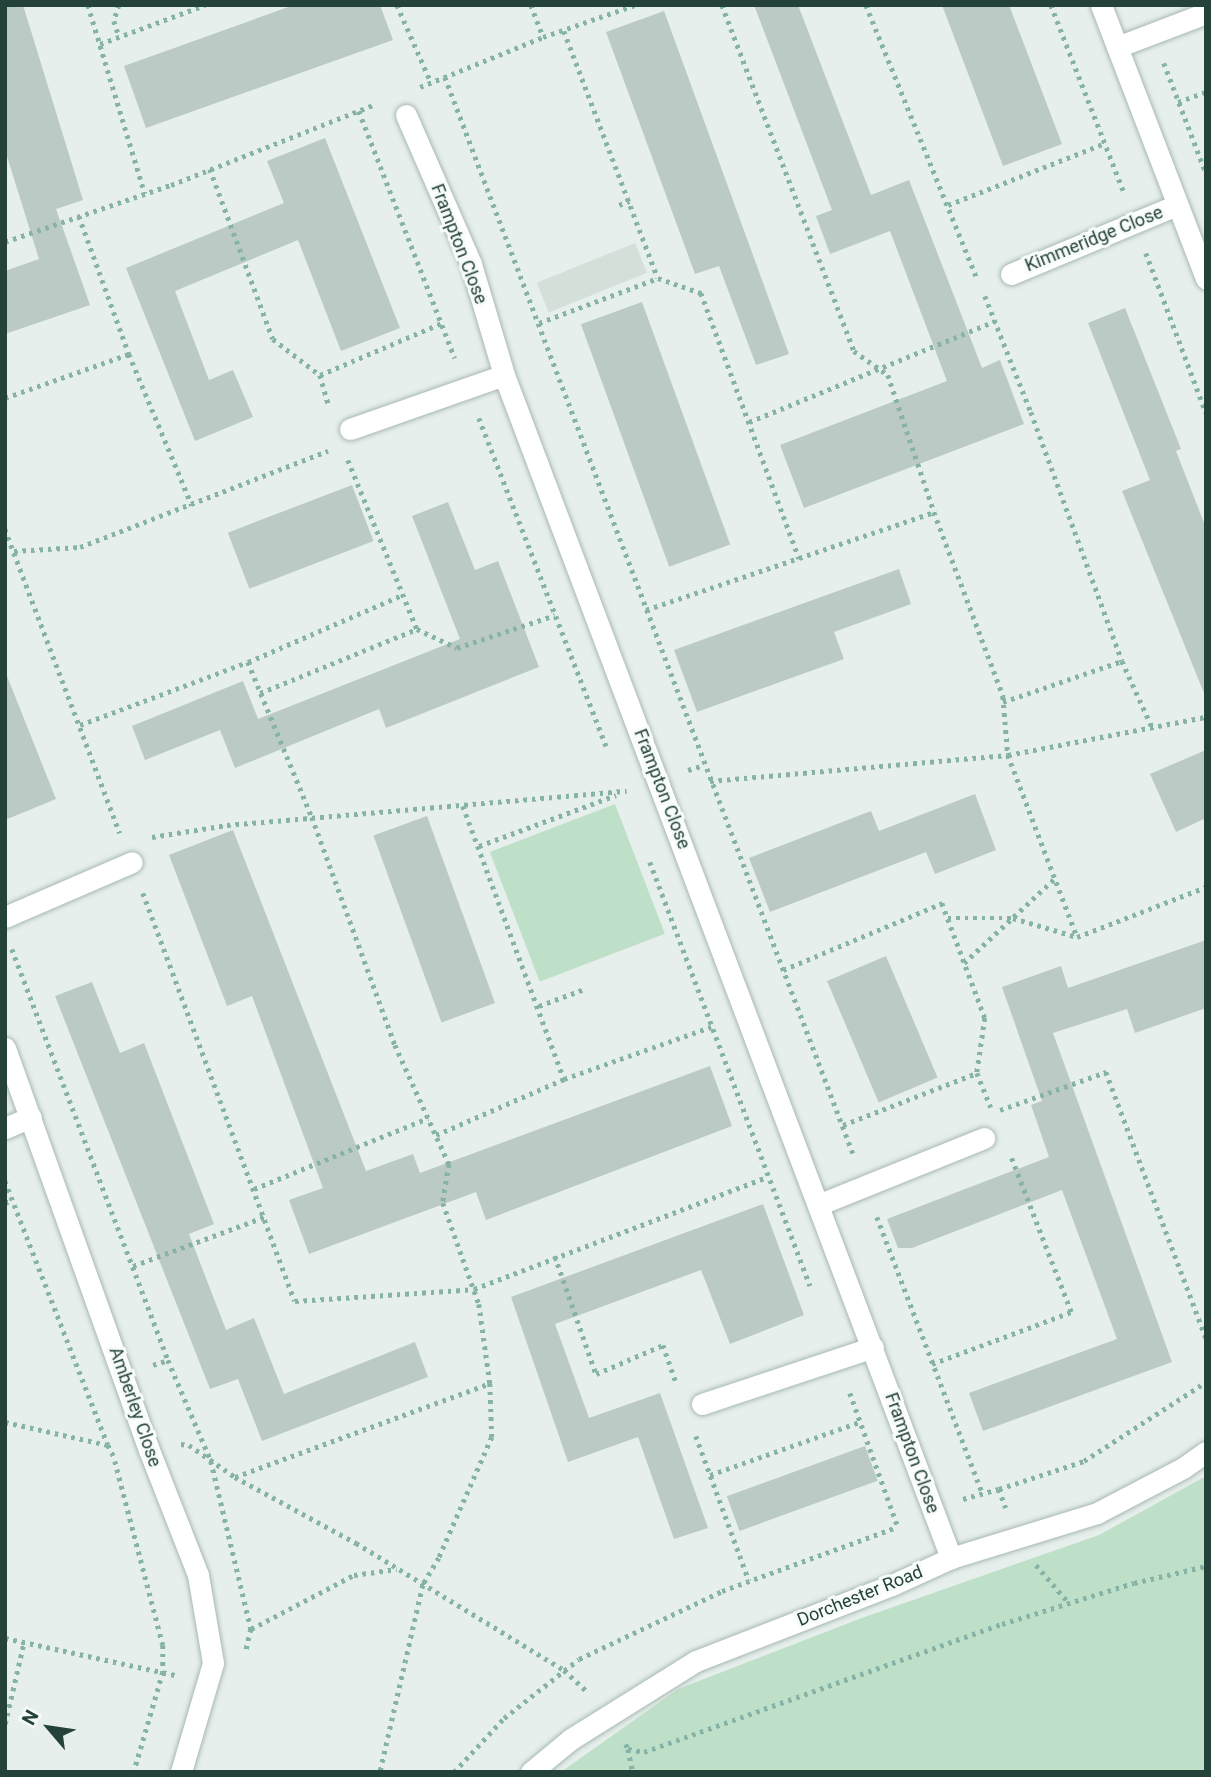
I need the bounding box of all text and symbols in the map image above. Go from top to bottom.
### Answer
street label: Frampton Close [426,181,492,307]
street label: Kimmeridge Close [1022,202,1166,276]
street label: Frampton Close [629,726,695,852]
street label: Amberley Close [104,1344,166,1470]
street label: Frampton Close [880,1390,944,1516]
street label: Dorchester Road [794,1561,926,1631]
north arrow [14,1693,84,1763]
text: N [17,1706,44,1729]

